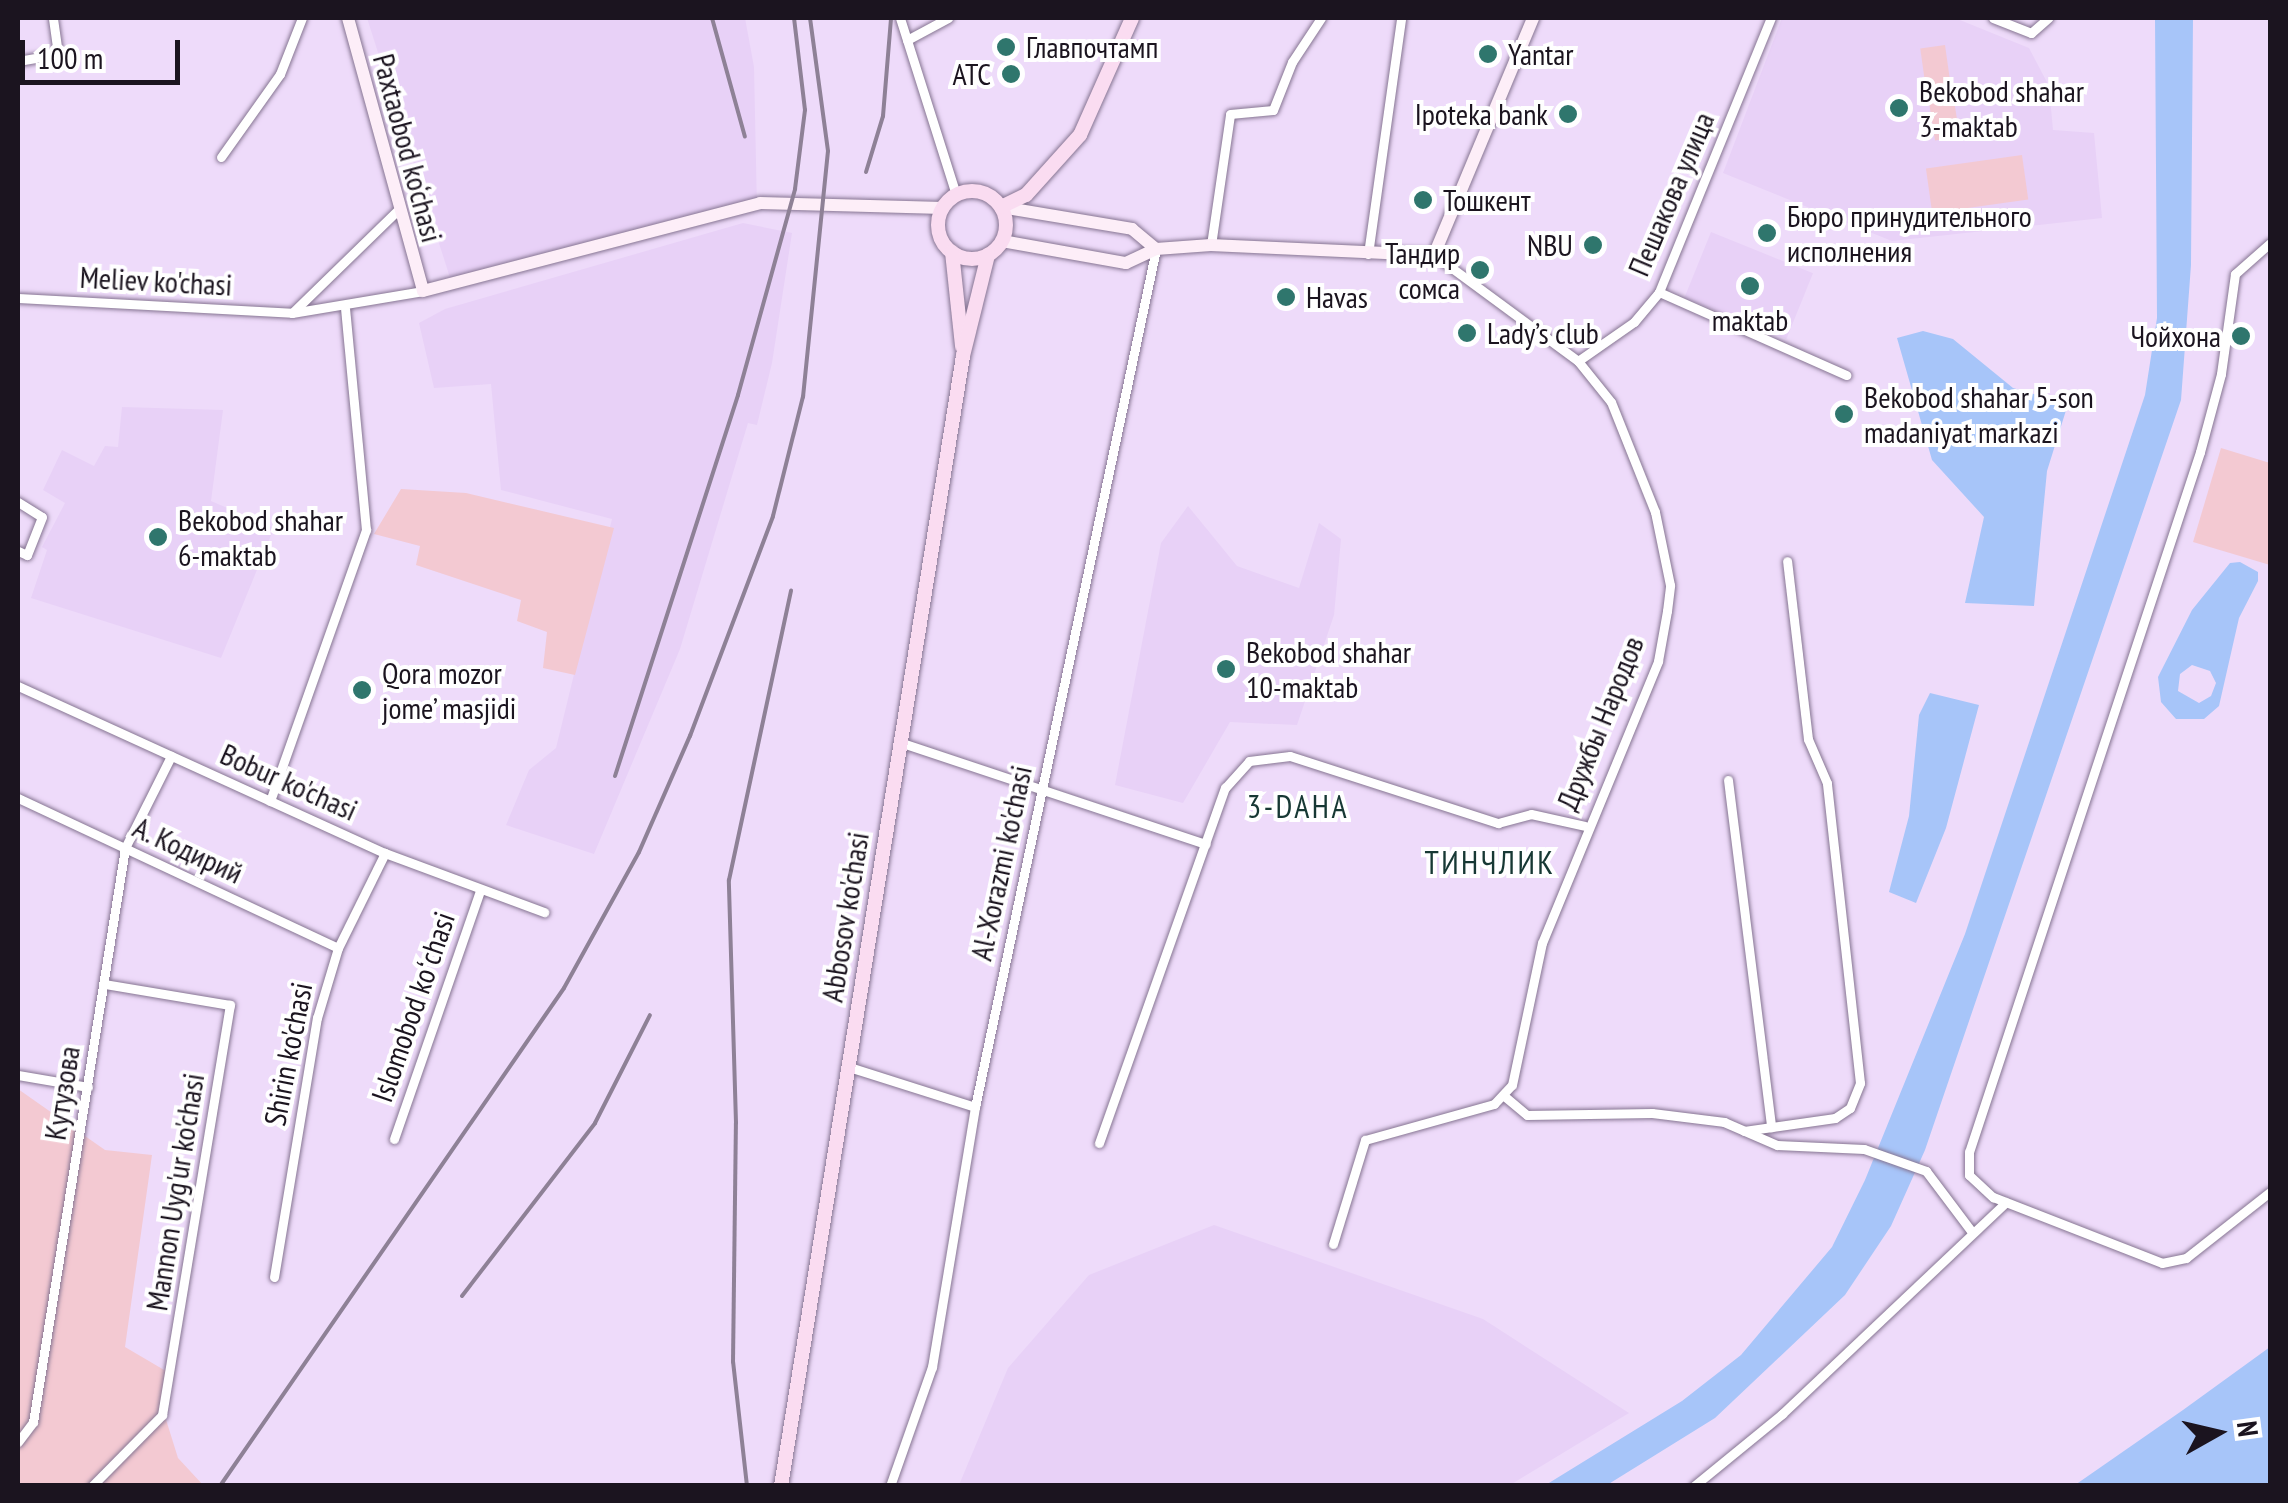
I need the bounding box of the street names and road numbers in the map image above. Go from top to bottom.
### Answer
street label: Paxtaobod ko‘chasi [366,50,450,246]
street label: Пешакова улица [1620,107,1722,281]
street label: Meliev ko'chasi [79,259,233,303]
street label: Дружбы Народов [1549,631,1651,815]
street label: Bobur ko'chasi [215,736,363,828]
street label: Al-Xorazmi ko'chasi [963,762,1039,964]
street label: А. Кодирий [127,809,249,891]
street label: Abbosov ko'chasi [814,829,876,1005]
street label: Islomobod koʻchasi [364,907,462,1107]
street label: Shirin ko'chasi [256,979,320,1129]
street label: Кутузова [37,1044,87,1142]
street label: Mannon Uyg'ur ko'chasi [138,1071,212,1313]

